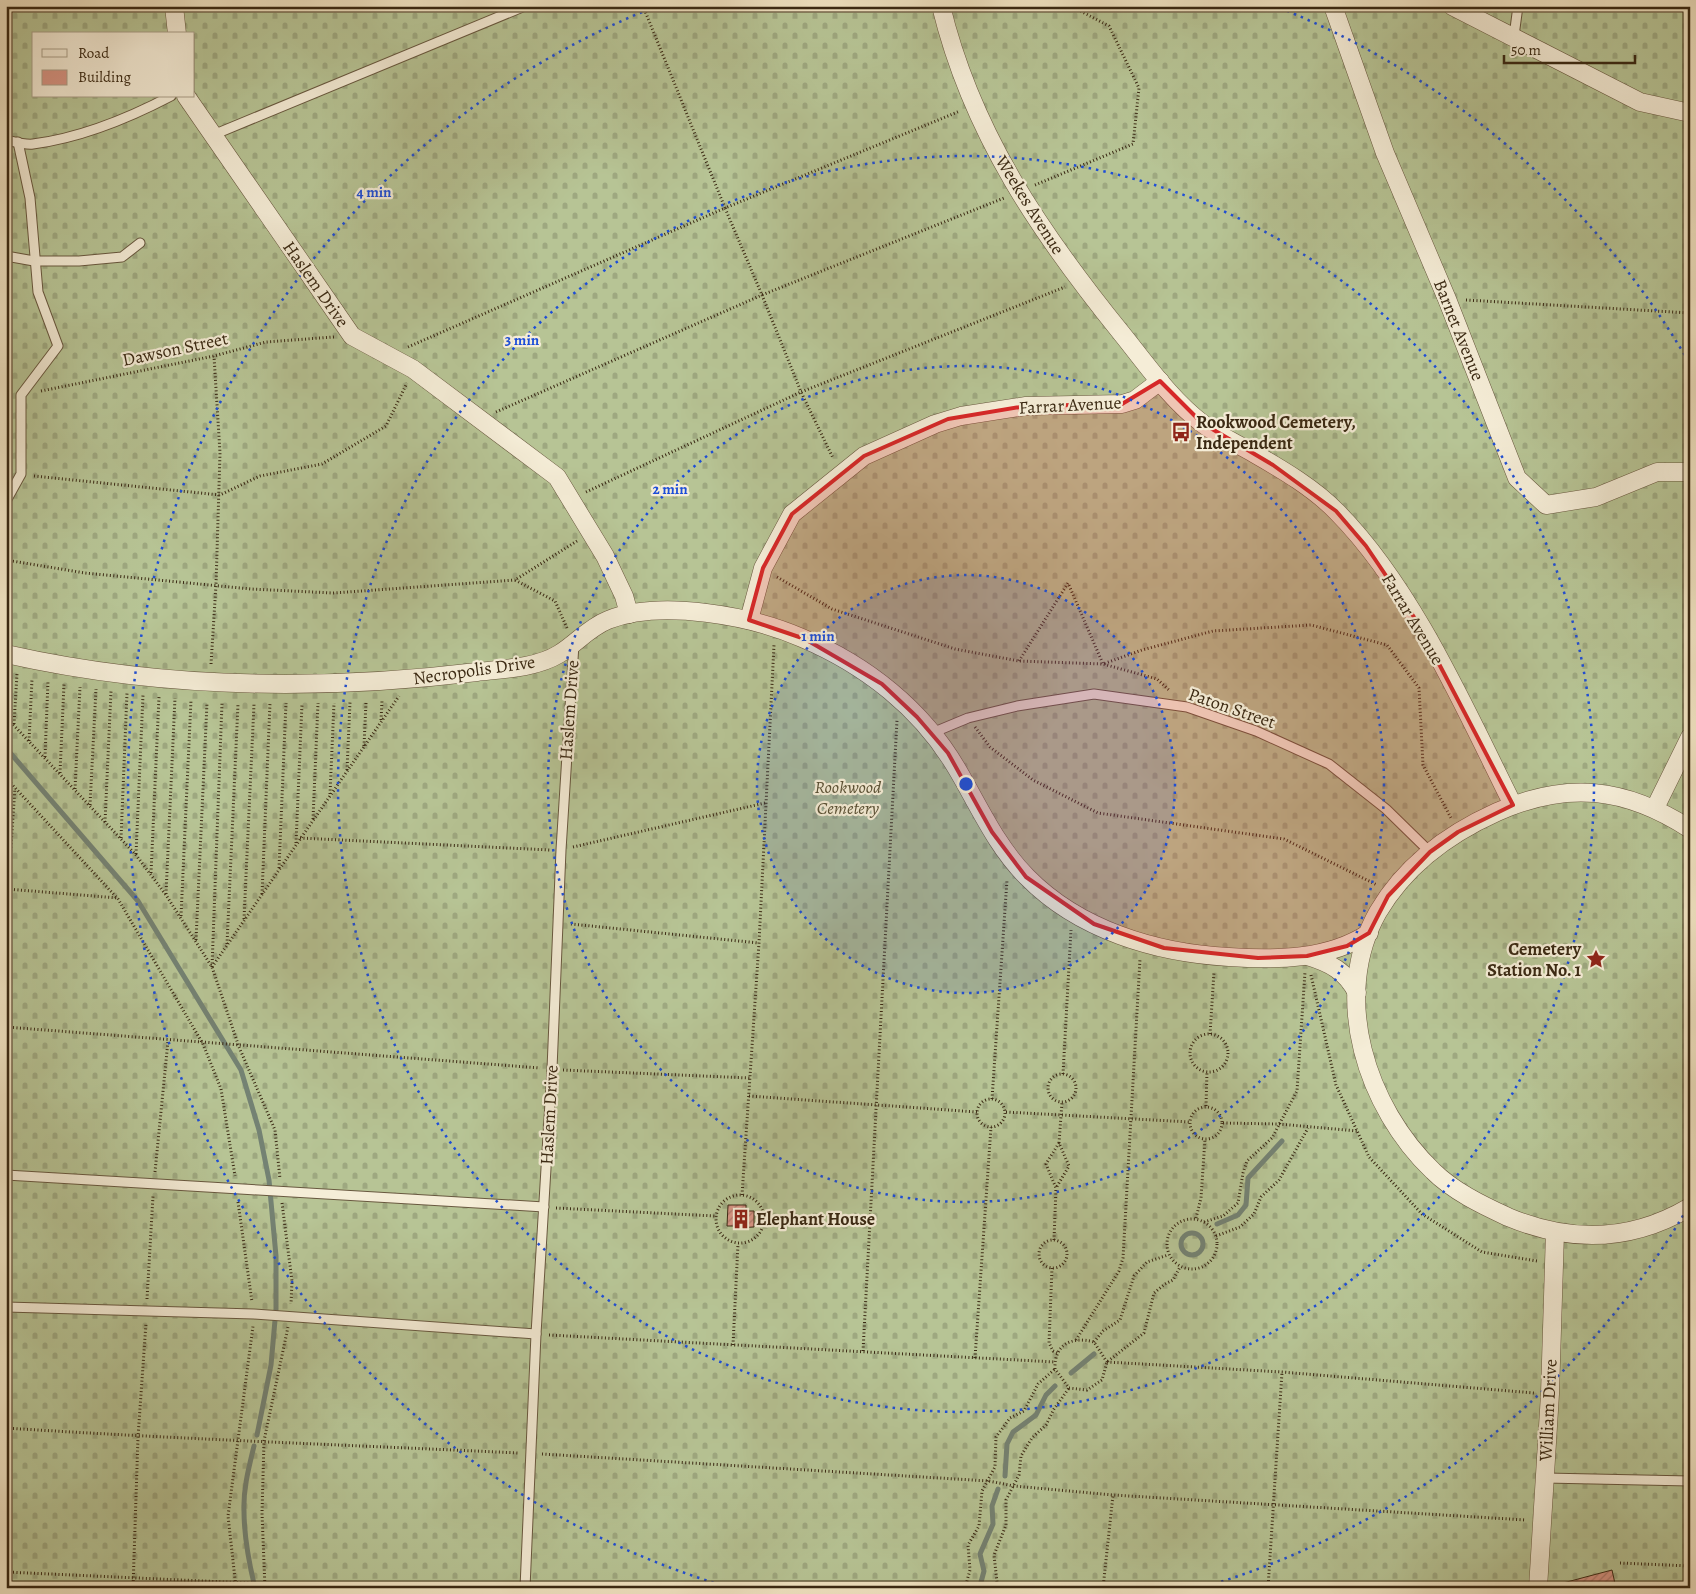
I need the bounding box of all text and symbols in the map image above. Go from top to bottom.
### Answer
legend [32,32,195,98]
scale bar [1504,32,1635,64]
text: 50 m [1511,40,1541,60]
text: Road [78,43,110,63]
text: Building [78,67,131,87]
street label: Weekes Avenue [989,150,1070,259]
text: 4 min [356,182,392,202]
street label: Haslem Drive [277,236,355,332]
street label: Barnet Avenue [1428,276,1490,384]
street label: Dawson Street [120,326,230,372]
text: 3 min [505,330,540,350]
street label: Farrar Avenue [1018,390,1122,420]
place label: Rookwood Cemetery, Independent [1196,410,1356,455]
bus stop icon: Rookwood Cemetery, Independent [1170,421,1192,443]
text: 2 min [652,479,688,499]
street label: Farrar Avenue [1376,569,1450,669]
text: 1 min [801,626,835,646]
street label: Necropolis Drive [411,650,537,690]
street label: Haslem Drive [554,659,584,761]
street label: Paton Street [1185,682,1279,734]
park label: Rookwood Cemetery [815,775,882,820]
centre of rings [957,775,975,793]
place label: Cemetery Station No. 1 [1487,937,1582,982]
place icon: Cemetery Station No. 1 [1585,948,1607,970]
street label: Haslem Drive [534,1064,564,1166]
place label: Elephant House [756,1207,875,1231]
building icon: Elephant House [730,1208,752,1230]
street label: William Drive [1533,1358,1563,1463]

